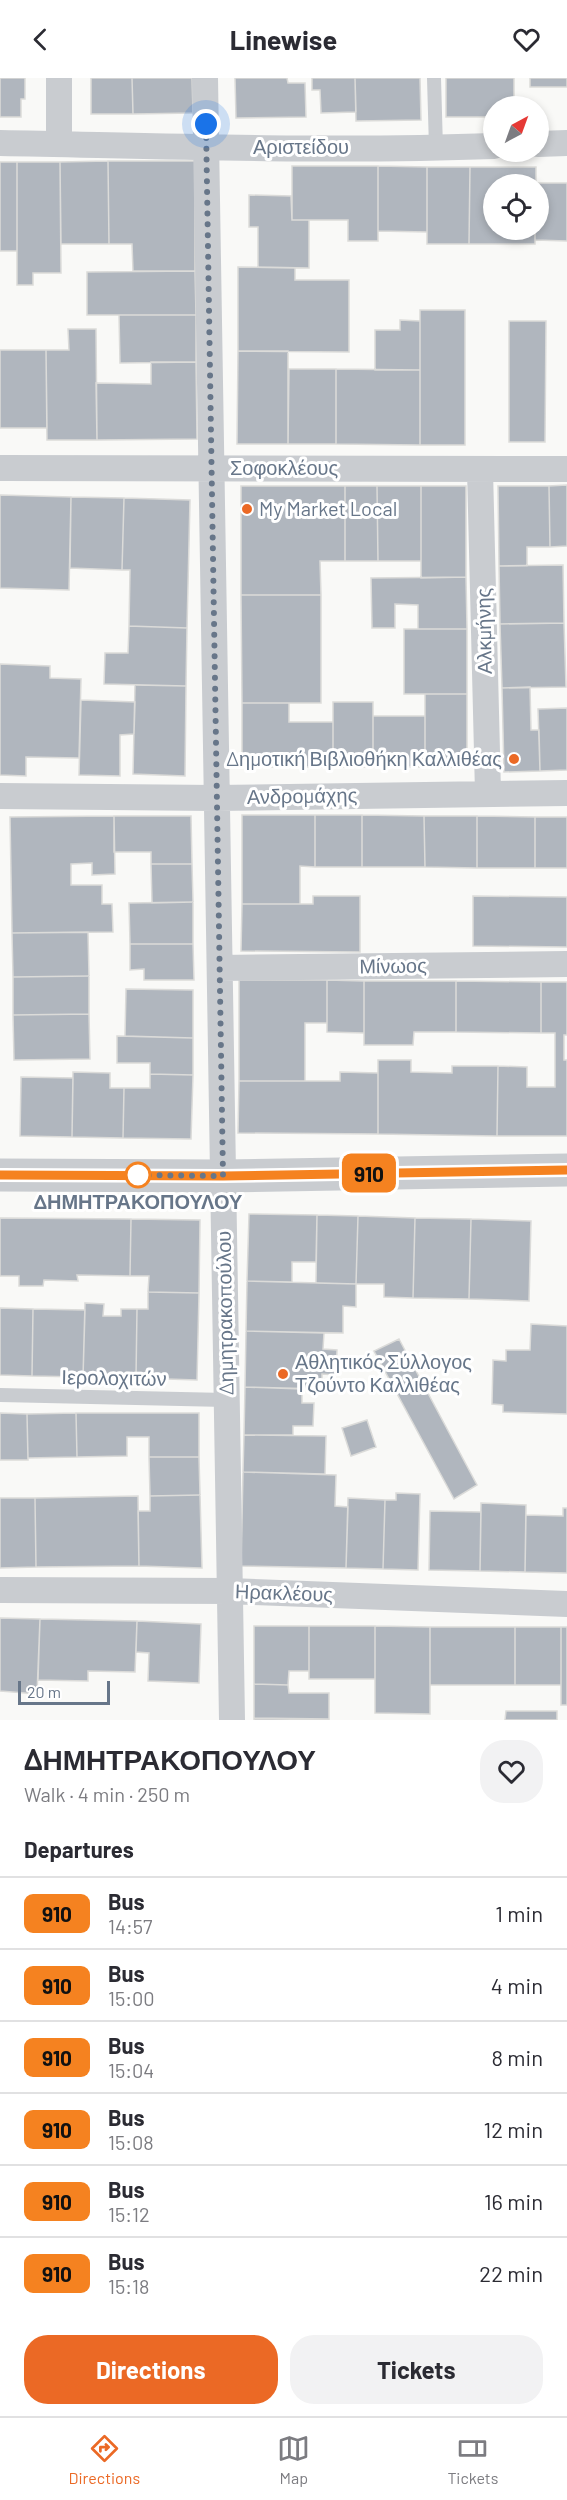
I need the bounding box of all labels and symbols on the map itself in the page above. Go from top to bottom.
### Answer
north arrow [483,96,549,162]
your location [191,109,221,139]
street label: Αριστείδου [253,134,349,158]
street label: Σοφοκλέους [230,455,338,479]
place label: My Market Local [259,496,397,520]
marker: My Market Local [240,502,254,516]
street label: Αλκμήνης [470,587,496,674]
place label: Δημοτική Βιβλιοθήκη Καλλιθέας [226,746,502,770]
marker: Δημοτική Βιβλιοθήκη Καλλιθέας [507,752,521,766]
street label: Ανδρομάχης [247,782,358,808]
street label: Μίνωος [359,952,427,978]
line badge: 910 [334,1154,404,1192]
marker: ΔΗΜΗΤΡΑΚΟΠΟΥΛΟΥ [125,1162,151,1188]
place label: ΔΗΜΗΤΡΑΚΟΠΟΥΛΟΥ [34,1189,243,1213]
street label: Δημητρακοπούλου [211,1231,237,1395]
place label: Αθλητικός Σύλλογος Τζούντο Καλλιθέας [295,1349,472,1396]
street label: Ιερολοχιτών [61,1364,167,1390]
marker: Αθλητικός Σύλλογος Τζούντο Καλλιθέας [276,1367,290,1381]
street label: Ηρακλέους [235,1578,334,1606]
scale bar [18,1678,110,1706]

